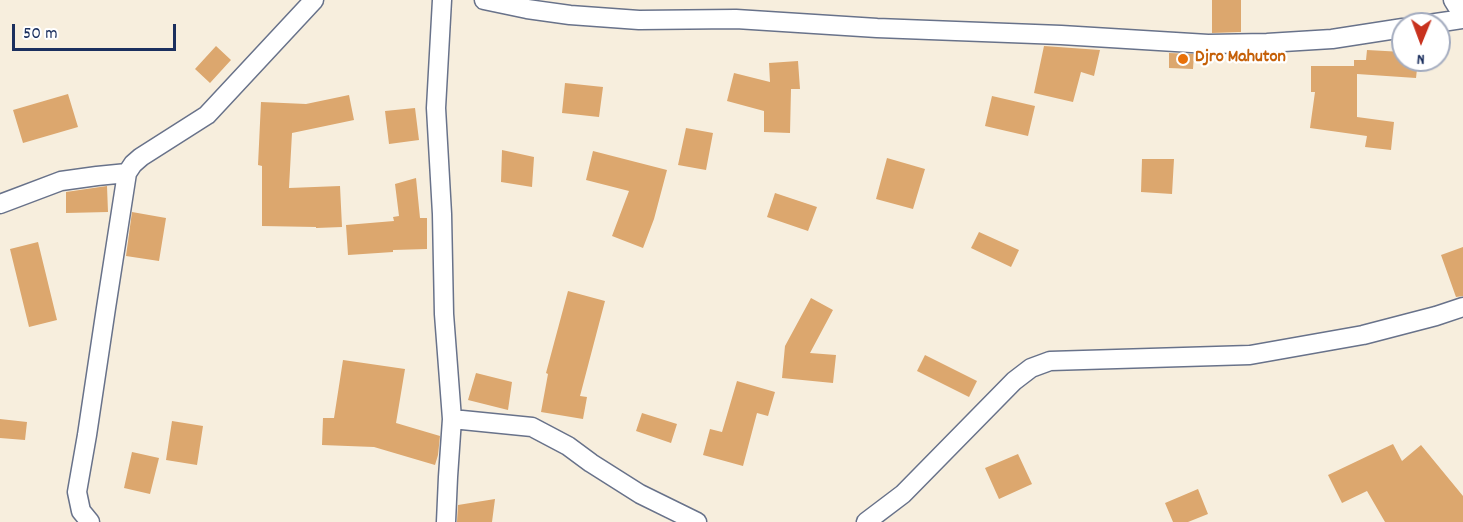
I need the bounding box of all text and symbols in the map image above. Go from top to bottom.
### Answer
scale bar [15,12,178,50]
north arrow [1391,12,1451,72]
text: 50 m [23,22,58,47]
text: N [1417,47,1425,70]
place label: Djro Mahuton [1195,48,1286,70]
marker: Djro Mahuton [1176,52,1190,66]

